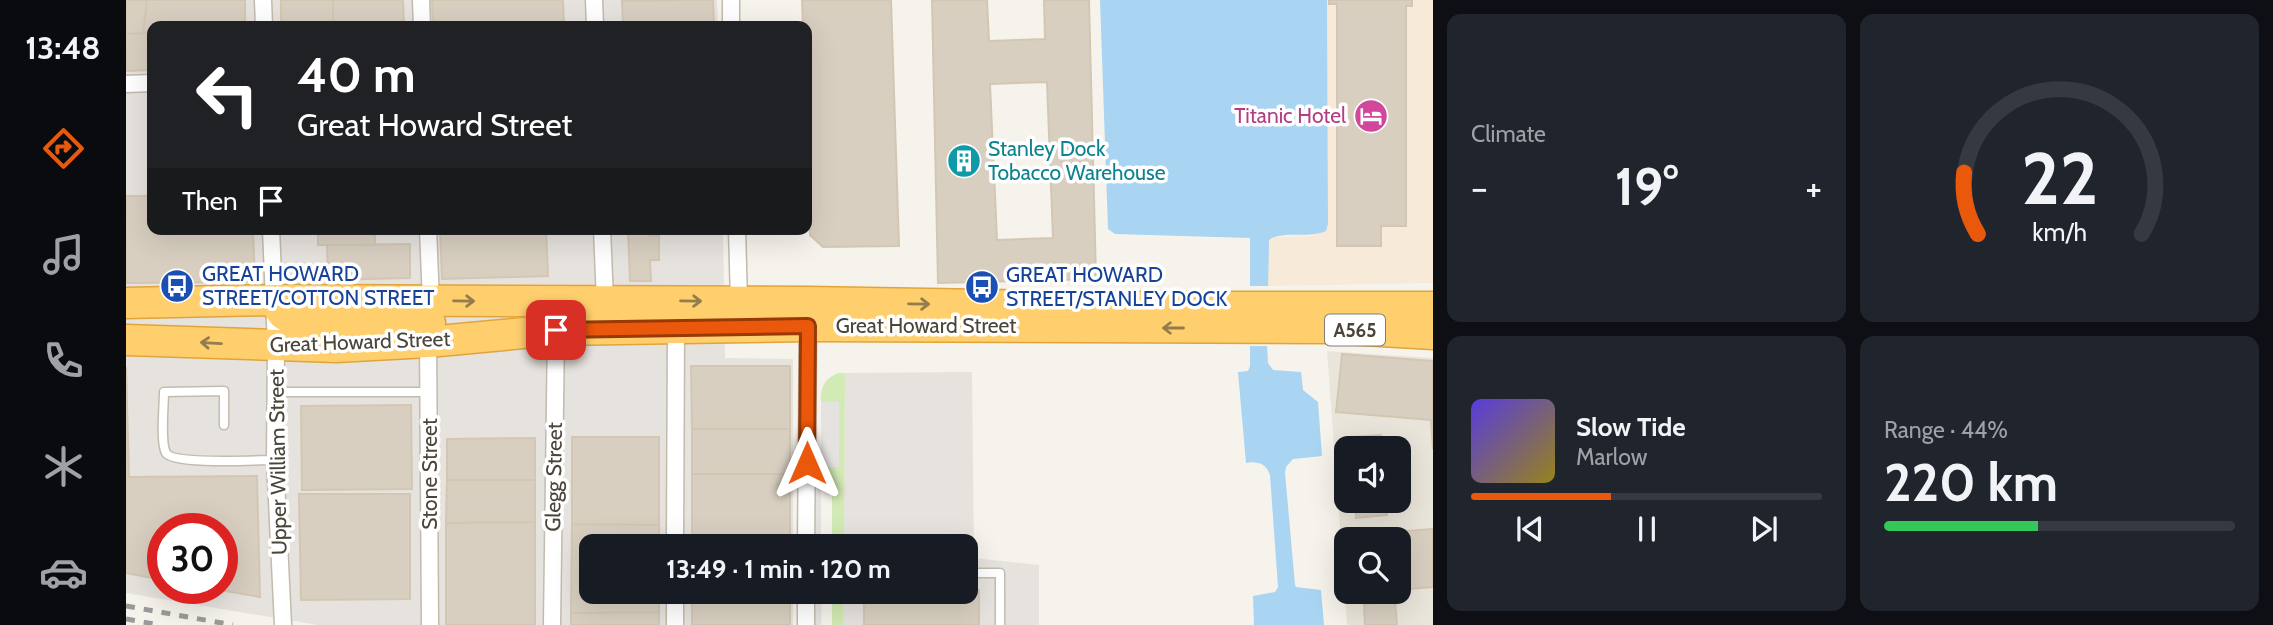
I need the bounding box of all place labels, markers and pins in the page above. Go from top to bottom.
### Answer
hotel icon: Titanic Hotel [1352,97,1390,135]
place label: Titanic Hotel [1234,103,1346,128]
place label: Stanley Dock Tobacco Warehouse [988,136,1166,185]
building icon: Stanley Dock Tobacco Warehouse [945,142,983,180]
place label: GREAT HOWARD STREET/COTTON STREET [202,261,434,310]
place label: GREAT HOWARD STREET/STANLEY DOCK [1006,262,1227,311]
bus stop icon: GREAT HOWARD STREET/COTTON STREET [158,267,196,305]
bus stop icon: GREAT HOWARD STREET/STANLEY DOCK [963,268,1001,306]
pin [526,300,586,360]

